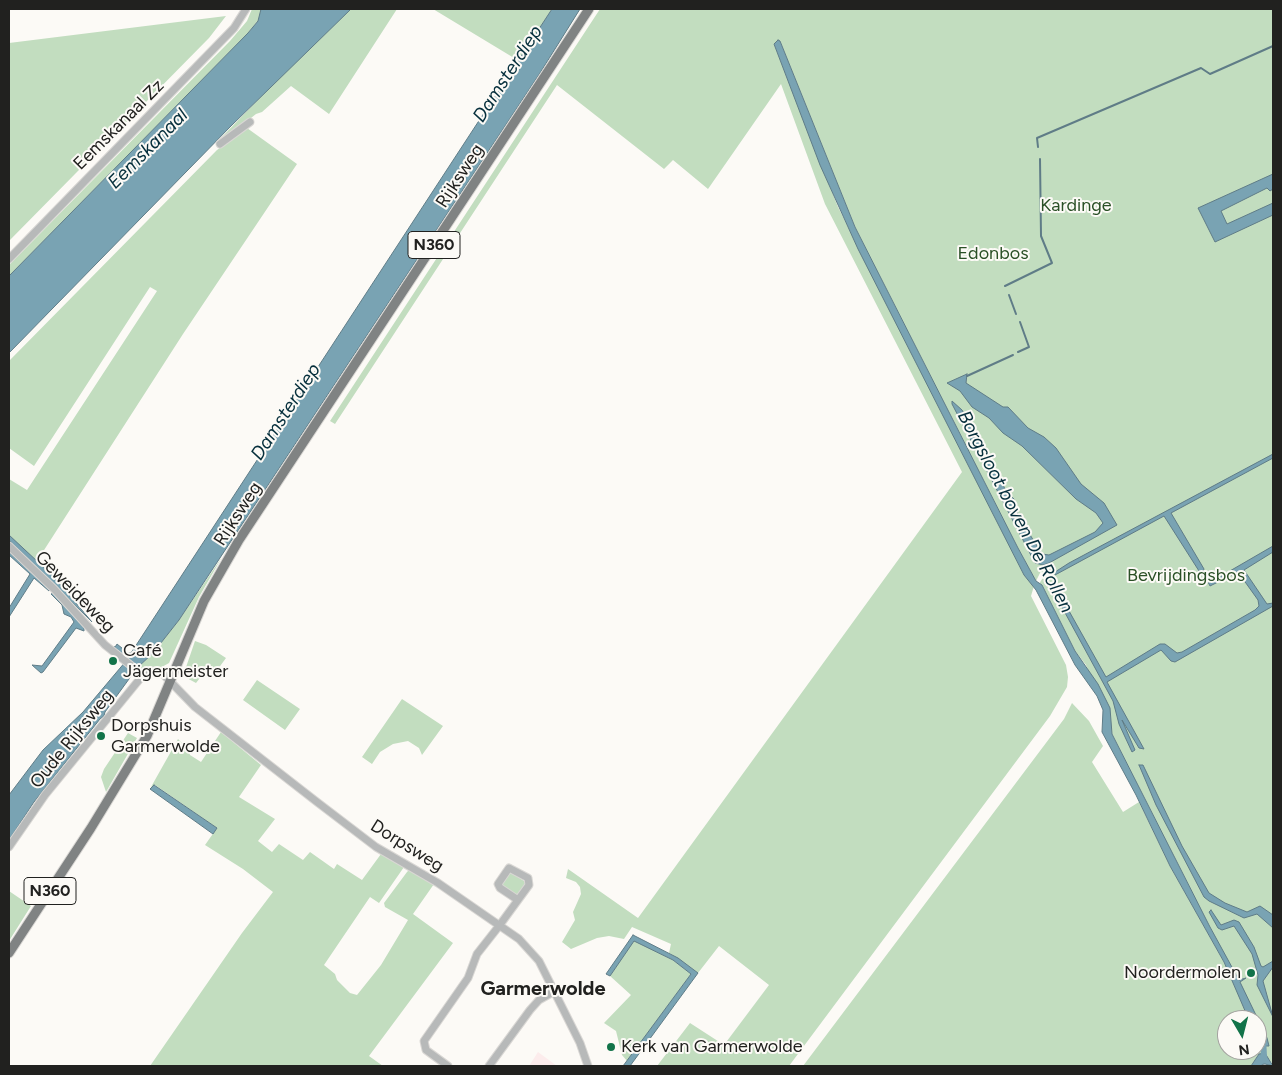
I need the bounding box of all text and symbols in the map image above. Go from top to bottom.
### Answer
water label: Damsterdiep [468,21,548,127]
street label: Eemskanaal Zz [69,75,169,175]
water label: Eemskanaal [103,104,193,194]
street label: Rijksweg [431,140,489,212]
park label: Kardinge [1040,195,1112,217]
road number: N360 [408,232,460,258]
park label: Edonbos [957,243,1029,265]
water label: Damsterdiep [246,359,326,465]
water label: Borgsloot boven De Rollen [952,407,1078,617]
street label: Rijksweg [209,478,267,550]
street label: Geweideweg [31,547,119,637]
park label: Bevrijdingsbos [1127,565,1245,587]
place label: Café Jägermeister [123,640,228,682]
marker: Café Jägermeister [107,655,119,667]
street label: Oude Rijksweg [26,685,118,793]
place label: Dorpshuis Garmerwolde [111,715,220,758]
marker: Dorpshuis Garmerwolde [95,730,107,742]
street label: Dorpsweg [366,815,448,877]
road number: N360 [24,878,76,904]
place label: Noordermolen [1124,962,1241,984]
marker: Noordermolen [1245,967,1257,979]
district label: Garmerwolde [480,977,606,1001]
north arrow [1217,1010,1267,1060]
place label: Kerk van Garmerwolde [621,1036,803,1058]
text: N [1237,1040,1251,1059]
marker: Kerk van Garmerwolde [605,1041,617,1053]

